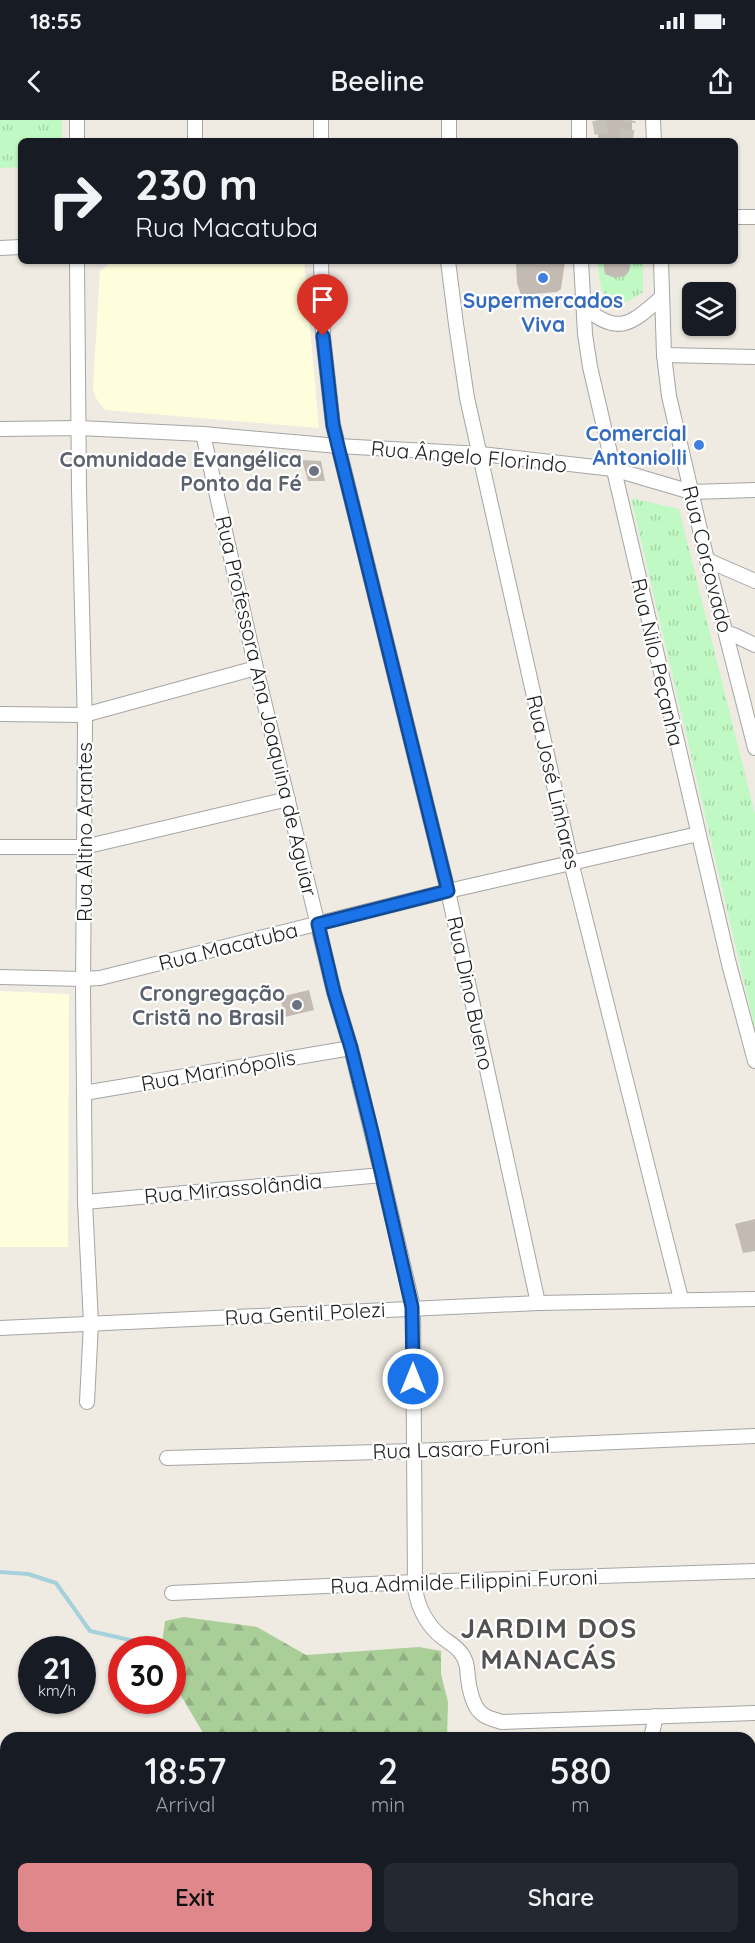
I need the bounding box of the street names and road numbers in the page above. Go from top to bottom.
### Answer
street label: Rua Ângelo Florindo [370,434,568,478]
street label: Rua Corcovado [677,483,739,635]
street label: Rua Professora Ana Joaquina de Aguiar [210,513,324,899]
street label: Rua Nilo Peçanha [626,575,690,749]
street label: Rua José Linhares [521,692,587,872]
street label: Rua Altino Arantes [71,742,97,922]
street label: Rua Dino Bueno [442,914,500,1072]
street label: Rua Macatuba [156,916,300,976]
street label: Rua Marinópolis [139,1044,297,1096]
street label: Rua Mirassolândia [143,1167,323,1209]
street label: Rua Gentil Polezi [224,1296,386,1330]
street label: Rua Lasaro Furoni [372,1432,550,1464]
street label: Rua Admilde Filippini Furoni [330,1563,598,1599]

